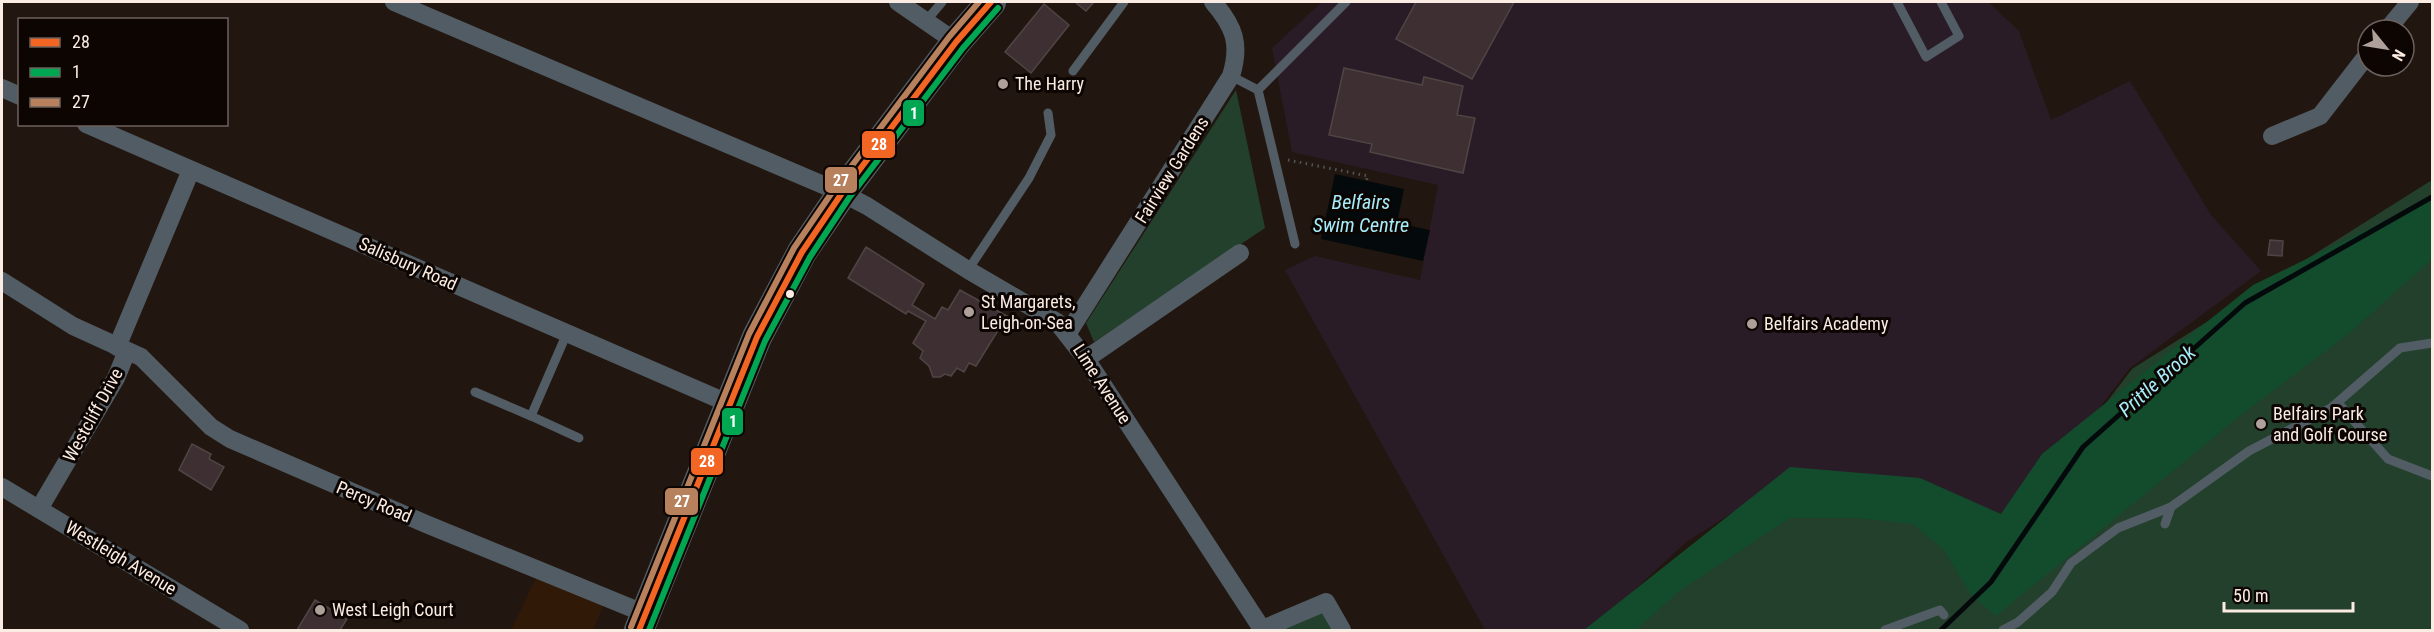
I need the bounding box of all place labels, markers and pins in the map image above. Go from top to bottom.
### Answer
place label: The Harry [1015,73,1085,94]
marker: The Harry [996,77,1010,91]
unlabelled marker [784,288,796,300]
place label: St Margarets, Leigh-on-Sea [981,291,1076,333]
marker: St Margarets, Leigh-on-Sea [962,305,976,319]
place label: Belfairs Academy [1764,313,1889,334]
marker: Belfairs Academy [1745,317,1759,331]
place label: Belfairs Park and Golf Course [2273,403,2387,445]
marker: Belfairs Park and Golf Course [2254,417,2268,431]
place label: West Leigh Court [332,599,454,620]
marker: West Leigh Court [313,603,327,617]

